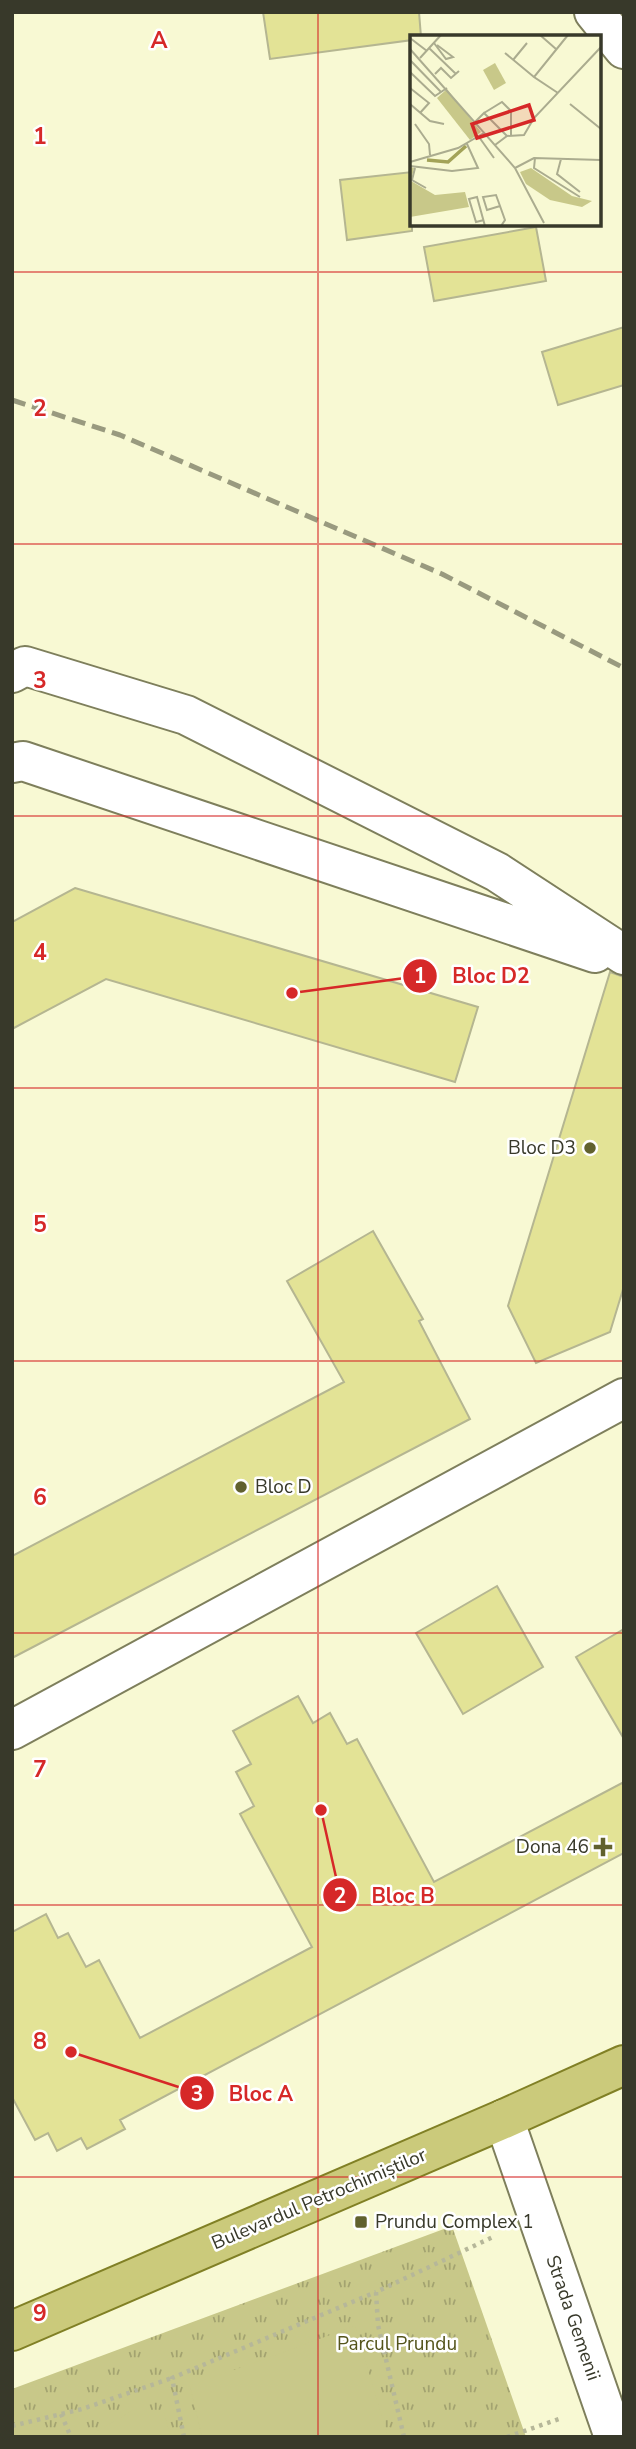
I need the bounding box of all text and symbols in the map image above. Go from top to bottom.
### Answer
text: A [150,25,168,56]
inset map [410,35,601,226]
text: 1 [33,121,47,152]
text: 2 [33,393,47,424]
text: 3 [33,665,47,696]
text: 4 [33,937,47,968]
callout: Bloc D2 [403,955,543,997]
text: 1 [414,962,426,990]
text: Bloc D2 [452,962,530,990]
place label: Bloc D3 [508,1135,576,1161]
marker: Bloc D3 [582,1140,598,1156]
text: 5 [33,1209,47,1240]
place label: Bloc D [255,1474,312,1500]
marker: Bloc D [233,1479,249,1495]
text: 6 [33,1482,47,1513]
text: 7 [33,1754,47,1785]
place label: Dona 46 [516,1834,589,1860]
marker: Dona 46 [595,1839,611,1855]
callout: Bloc B [322,1874,448,1916]
text: 2 [334,1882,346,1910]
text: Bloc B [371,1882,435,1910]
text: 8 [33,2026,47,2057]
callout: Bloc A [180,2072,307,2114]
text: 3 [191,2080,203,2108]
text: Bloc A [229,2080,294,2108]
street label: Bulevardul Petrochimiștilor [208,2142,431,2256]
place label: Prundu Complex 1 [375,2209,534,2235]
marker: Prundu Complex 1 [353,2214,369,2230]
street label: Strada Gemenii [539,2252,607,2384]
text: 9 [33,2298,47,2329]
park label: Parcul Prundu [337,2331,457,2357]

